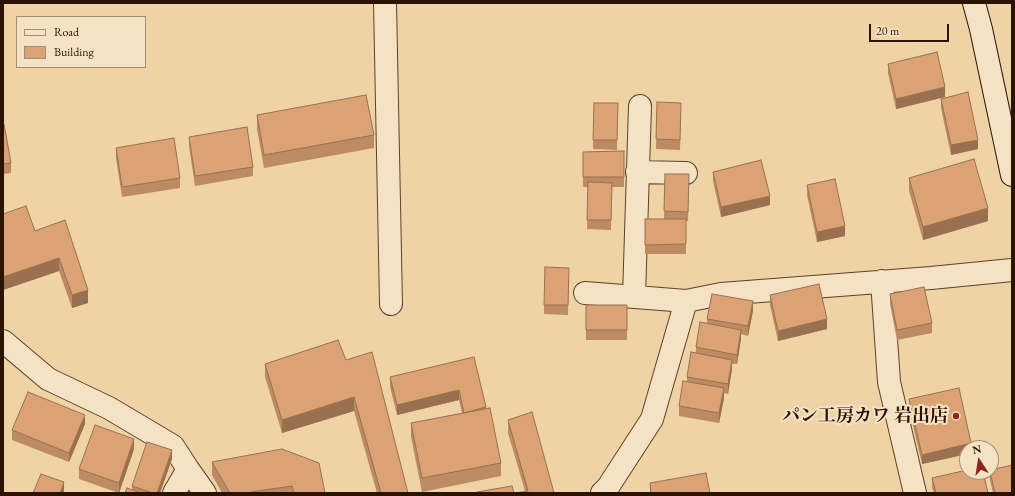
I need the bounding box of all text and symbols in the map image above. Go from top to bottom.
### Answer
legend [16,16,146,68]
scale bar [871,16,951,42]
text: 20 m [876,23,899,39]
text: Road [54,24,79,40]
text: Building [54,44,94,60]
place label: パン工房カワ 岩出店 [782,405,948,427]
marker: パン工房カワ 岩出店 [951,411,961,421]
north arrow [959,440,999,480]
text: N [971,441,983,457]

